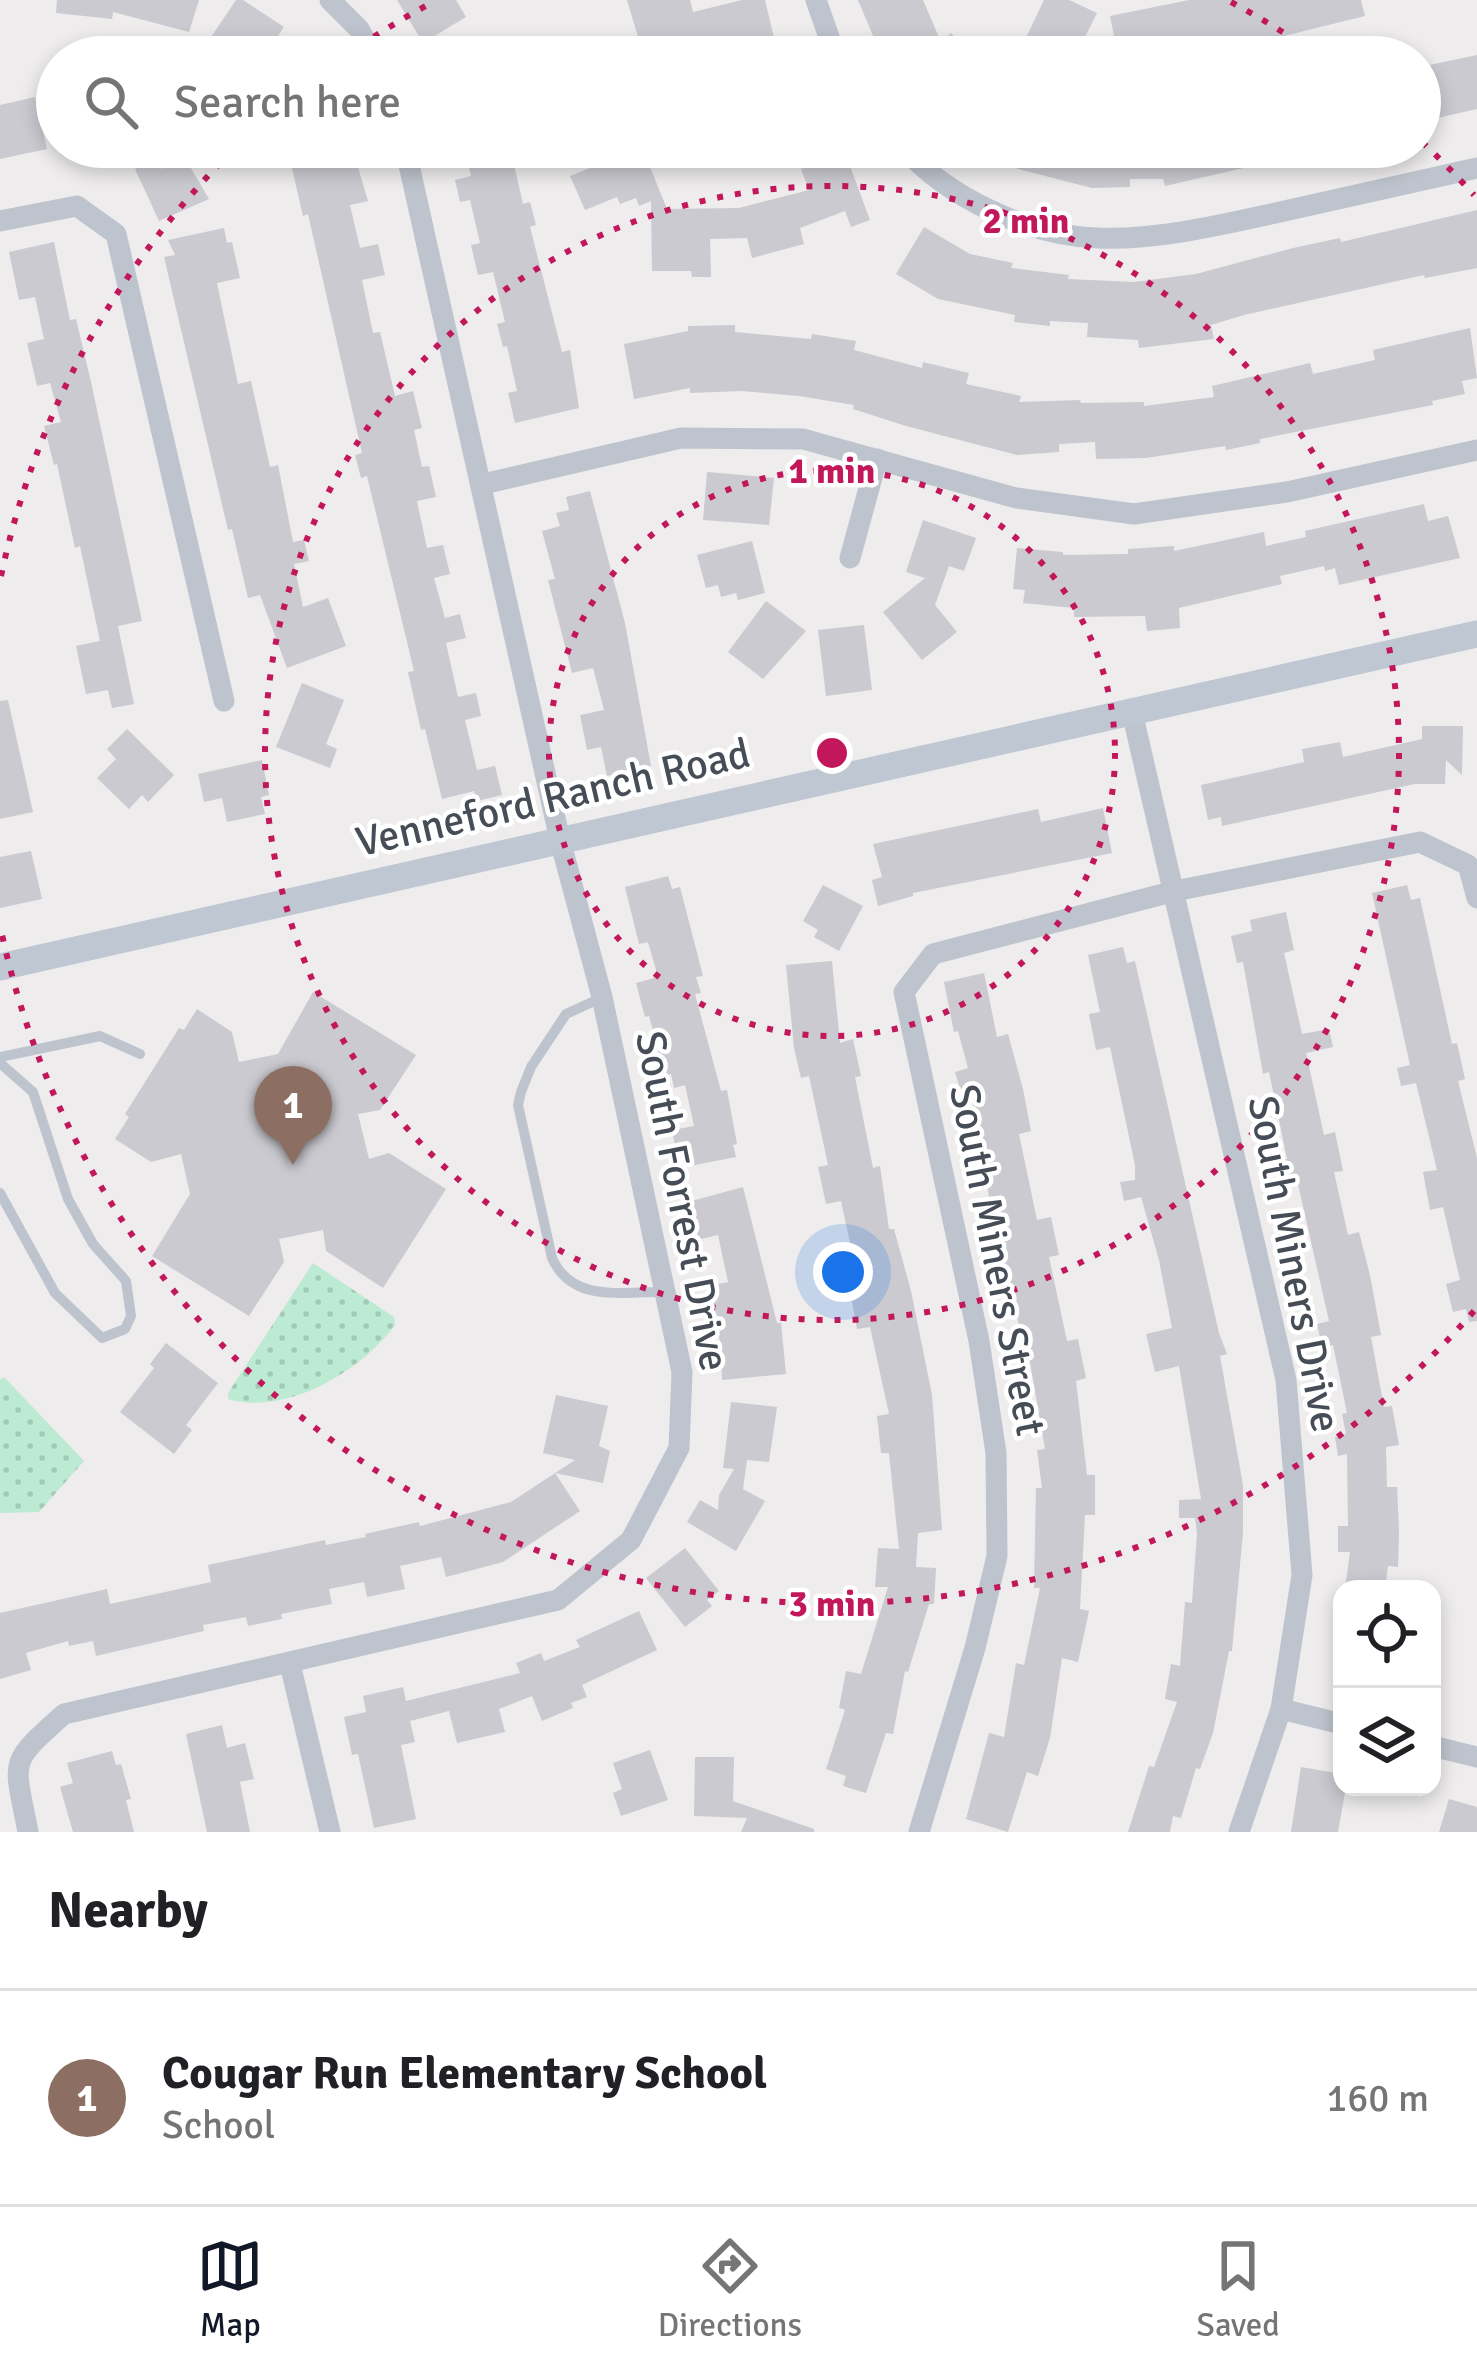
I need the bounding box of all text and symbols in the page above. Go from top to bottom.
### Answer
search box [36,36,1441,168]
icon: search [78,69,144,135]
text: Search here [174,75,401,130]
text: 2 min [983,199,1069,244]
text: 1 min [789,449,875,494]
street label: Venneford Ranch Road [351,728,755,868]
centre of rings [811,732,853,774]
street label: South Forrest Drive [624,1027,740,1375]
pin: 1 [254,1066,332,1165]
street label: South Miners Street [938,1080,1056,1440]
street label: South Miners Drive [1236,1092,1352,1436]
your location [813,1242,873,1302]
map controls [1333,1580,1441,1796]
button: locate [1333,1580,1441,1688]
text: 3 min [789,1582,875,1627]
button: layers [1333,1688,1441,1796]
text: Nearby [48,1879,208,1942]
text: Cougar Run Elementary School [162,2046,767,2101]
text: 1 [76,2074,98,2122]
text: 160 m [1326,2074,1429,2122]
text: School [162,2101,275,2149]
tab: Map [197,2233,263,2346]
tab: Directions [658,2233,802,2346]
tab: Saved [1197,2233,1280,2346]

